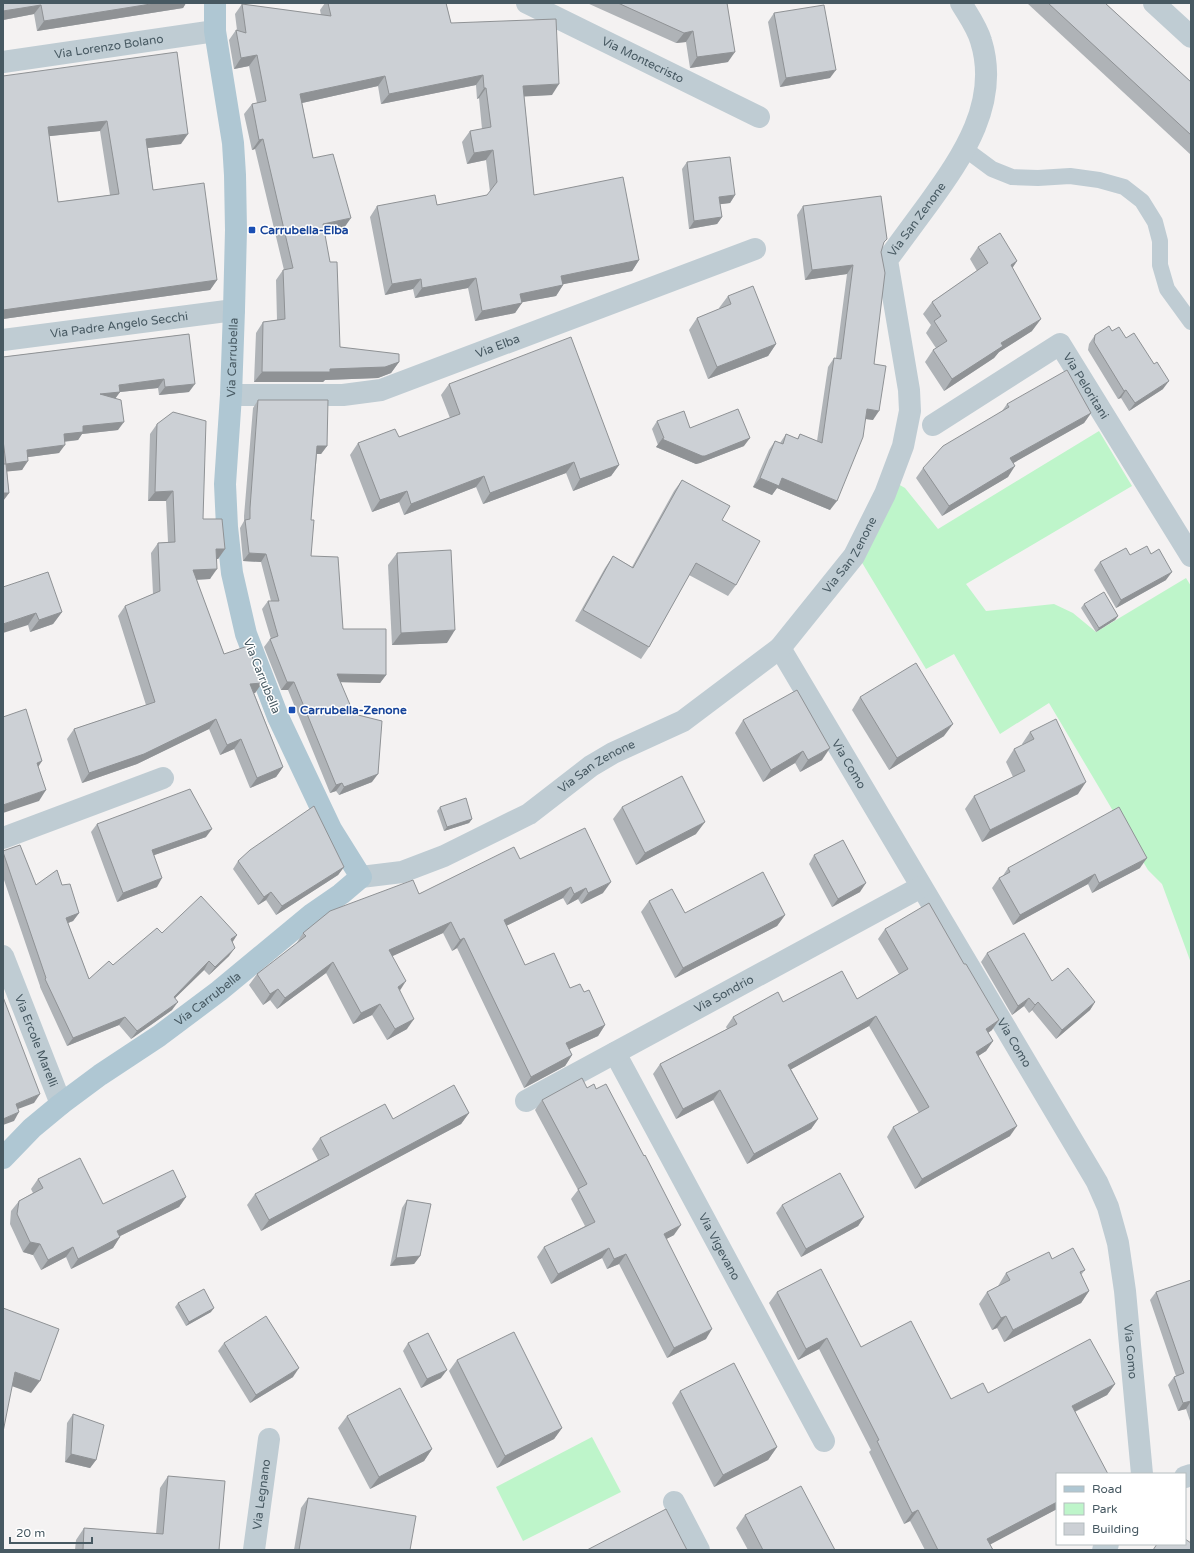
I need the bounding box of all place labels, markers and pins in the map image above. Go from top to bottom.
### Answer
place label: Carrubella-Elba [260,223,349,237]
marker: Carrubella-Elba [247,225,257,235]
place label: Carrubella-Zenone [300,703,407,717]
marker: Carrubella-Zenone [287,705,297,715]

